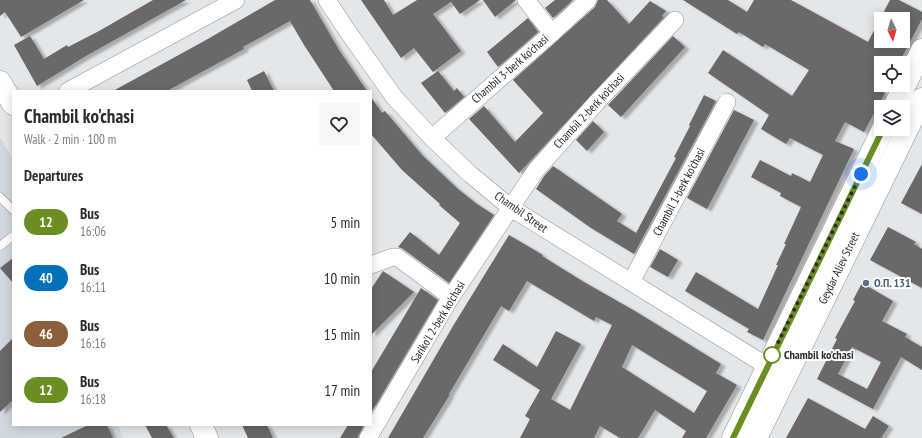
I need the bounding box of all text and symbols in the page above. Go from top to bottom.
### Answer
north arrow [874,12,910,48]
map controls [874,12,910,136]
street label: Chambil 3-berk ko'chasi [468,31,551,106]
button: locate [874,56,910,92]
street label: Chambil 2-berk ko'chasi [550,70,627,151]
button: layers [874,100,910,136]
button: heart [318,103,360,145]
text: Chambil ko'chasi [24,104,134,128]
text: Walk · 2 min · 100 m [24,131,116,148]
street label: Chambil 1-berk ko'chasi [649,145,708,238]
your location [851,164,871,184]
text: Departures [24,166,83,185]
street label: Chambil Street [492,188,551,236]
text: Bus [80,204,99,223]
text: 12 [39,213,53,231]
text: 5 min [330,213,360,232]
text: 16:06 [80,223,106,240]
street label: Geydar Aliev Street [815,229,863,306]
text: Bus [80,260,99,279]
text: 40 [39,269,53,287]
text: 10 min [324,269,360,288]
place label: О.П. 131 [874,275,911,290]
street label: Sariko'l 2-berk ko'chasi [407,278,468,366]
marker: О.П. 131 [861,278,871,288]
text: 16:11 [80,279,106,296]
text: Bus [80,316,99,335]
text: 46 [39,325,53,343]
text: 15 min [324,325,360,344]
text: 16:16 [80,335,106,352]
marker: Chambil ko'chasi [763,346,781,364]
place label: Chambil ko'chasi [784,347,854,362]
text: Bus [80,372,99,391]
text: 12 [39,381,53,399]
text: 17 min [324,381,360,400]
text: 16:18 [80,391,106,408]

